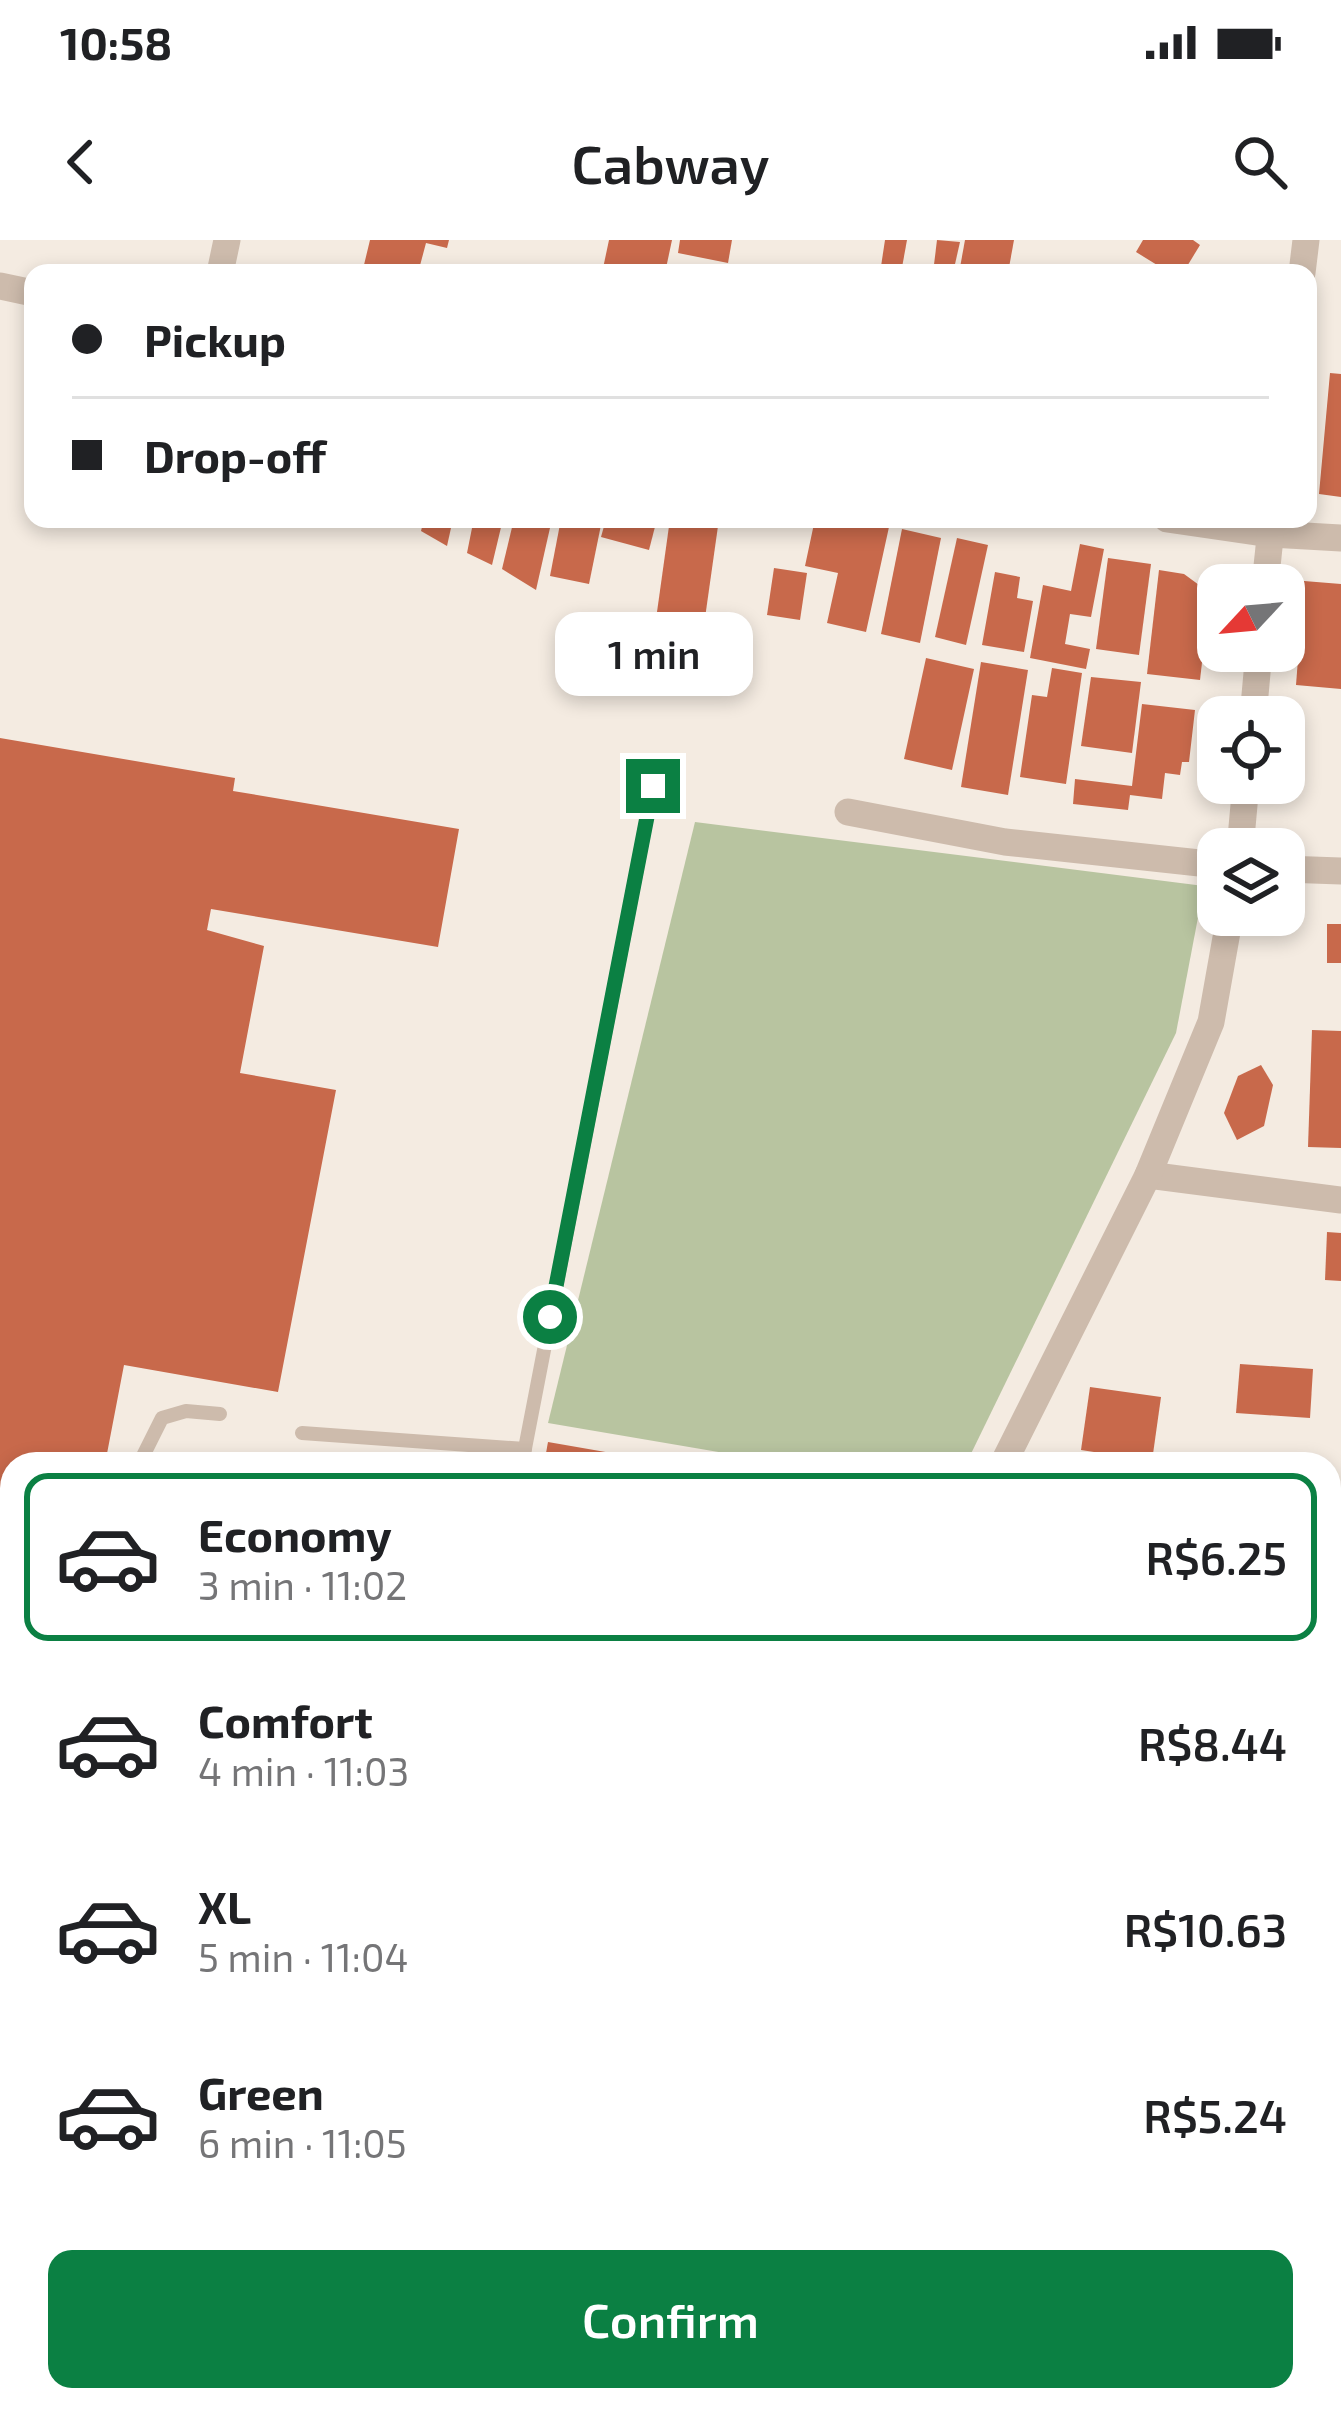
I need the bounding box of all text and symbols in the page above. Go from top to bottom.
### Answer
text: 10:58 [60,15,172,69]
icon: back [48,129,114,195]
icon: search [1227,129,1293,195]
text: Cabway [572,130,769,195]
text: Pickup [144,312,286,366]
text: Drop-off [144,428,326,482]
north arrow [1197,564,1305,672]
map controls [1197,564,1305,936]
callout: 1 min [554,612,752,696]
text: 1 min [608,630,700,677]
button: locate [1197,696,1305,804]
route end [626,759,680,813]
button: layers [1197,828,1305,936]
route start [523,1290,577,1344]
icon: car [54,1503,162,1611]
text: Economy [198,1507,392,1561]
text: R$6.25 [1145,1530,1287,1584]
text: 3 min · 11:02 [198,1561,407,1608]
icon: car [54,1689,162,1797]
text: Comfort [198,1693,373,1747]
text: R$8.44 [1138,1716,1287,1770]
text: 4 min · 11:03 [198,1747,409,1794]
icon: car [54,1875,162,1983]
text: XL [198,1879,251,1933]
text: R$10.63 [1124,1902,1287,1956]
text: 5 min · 11:04 [198,1933,408,1980]
icon: car [54,2061,162,2169]
text: Green [198,2065,324,2119]
text: R$5.24 [1143,2088,1287,2142]
text: 6 min · 11:05 [198,2119,407,2166]
button: Confirm [48,2250,1293,2388]

